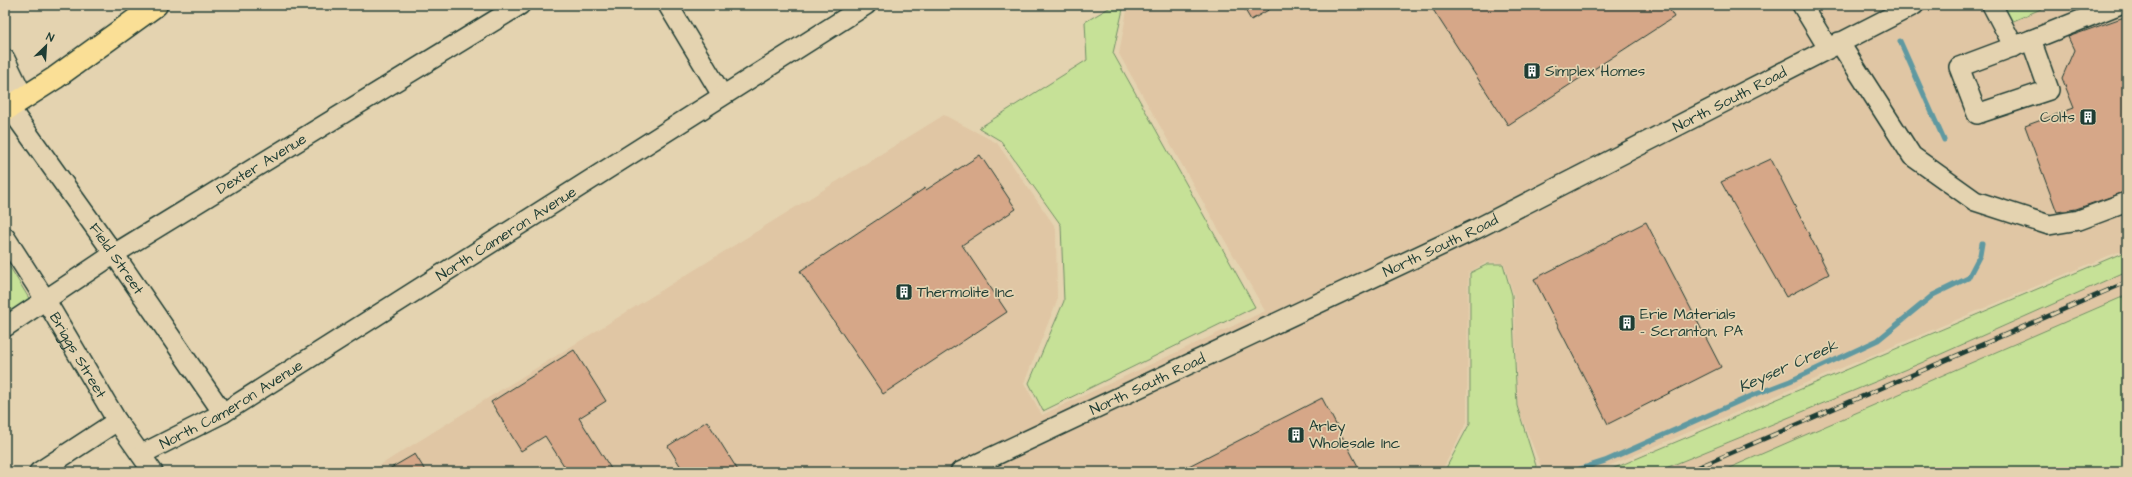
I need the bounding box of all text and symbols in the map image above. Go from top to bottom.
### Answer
north arrow [26,26,66,66]
text: N [44,29,56,46]
building icon: Simplex Homes [1522,61,1542,81]
place label: Simplex Homes [1545,61,1646,82]
street label: North South Road [1669,61,1790,137]
place label: Colts [2040,107,2075,128]
building icon: Colts [2078,107,2098,127]
street label: Dexter Avenue [212,128,310,199]
street label: North Cameron Avenue [432,181,580,286]
street label: North South Road [1379,209,1502,282]
street label: Field Street [84,218,149,299]
building icon: Thermolite Inc [894,282,914,302]
place label: Thermolite Inc [917,282,1015,303]
place label: Erie Materials - Scranton, PA [1640,304,1743,342]
street label: Briggs Street [45,308,112,402]
building icon: Erie Materials - Scranton, PA [1617,313,1637,333]
water label: Keyser Creek [1735,334,1843,399]
street label: North South Road [1086,347,1209,420]
street label: North Cameron Avenue [156,355,307,454]
place label: Arley Wholesale Inc [1309,416,1401,454]
building icon: Arley Wholesale Inc [1286,425,1306,445]

